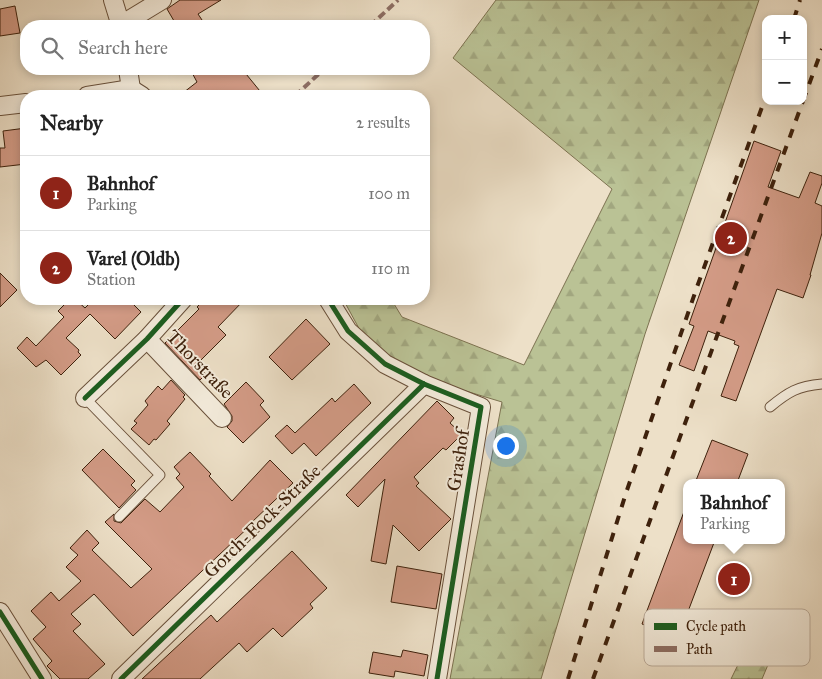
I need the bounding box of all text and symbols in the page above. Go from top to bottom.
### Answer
map controls [762,15,807,105]
button: + [762,15,807,60]
search box [20,20,430,75]
icon: search [38,34,66,62]
text: Search here [78,36,168,59]
button: − [762,60,807,105]
text: Nearby [40,110,103,136]
text: 2 results [356,113,410,132]
text: Bahnhof [87,172,155,195]
text: 1 [53,184,59,203]
text: 100 m [368,184,410,203]
text: Parking [87,195,136,214]
pin: 2 [715,219,747,257]
text: Varel (Oldb) [87,247,180,270]
text: 2 [52,259,60,278]
text: 110 m [371,259,410,278]
text: Station [87,270,135,289]
street label: Thorstraße [162,325,238,403]
street label: Grashof [442,425,475,493]
your location [493,433,519,459]
street label: Gorch-Fock-Straße [199,459,325,583]
popup [683,479,785,544]
text: Bahnhof [700,491,768,514]
text: Parking [700,514,749,533]
pin: 1 [718,560,750,598]
legend [644,609,810,666]
text: Cycle path [686,618,746,635]
text: Path [686,641,713,658]

